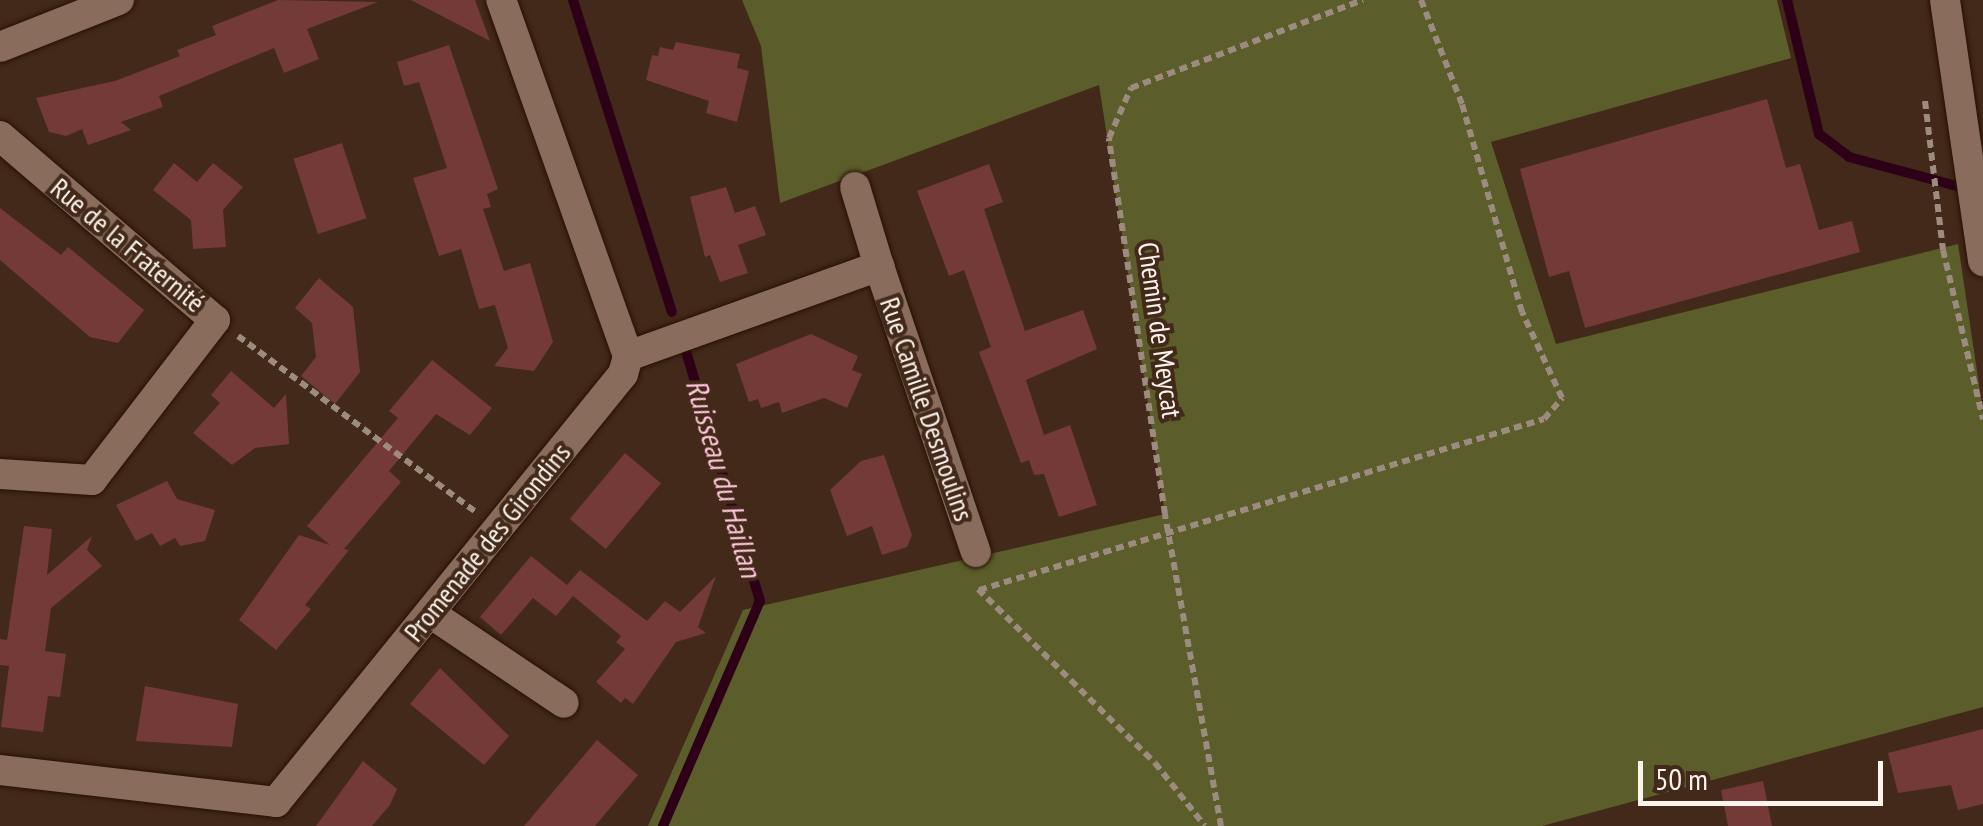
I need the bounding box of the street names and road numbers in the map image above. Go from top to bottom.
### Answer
street label: Rue de la Fraternité [44,171,212,319]
street label: Chemin de Meycat [1131,240,1189,420]
street label: Rue Camille Desmoulins [873,293,981,525]
street label: Promenade des Girondins [397,436,577,648]

